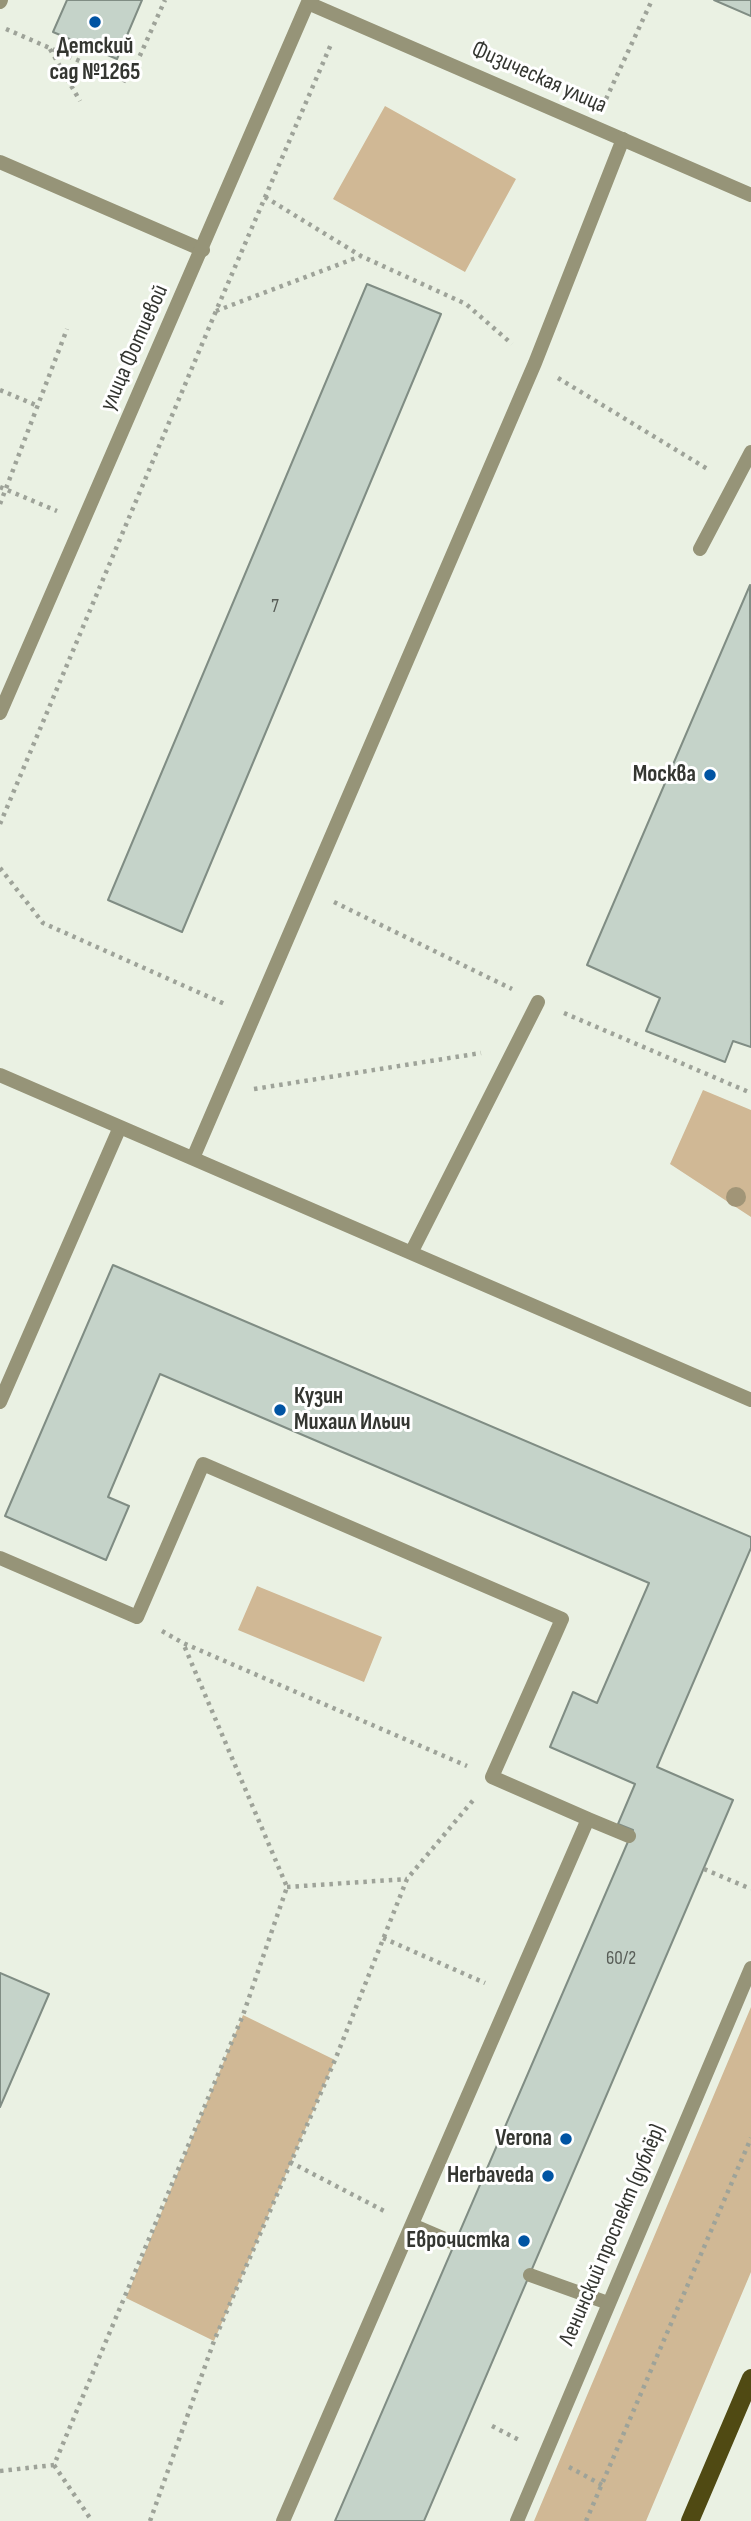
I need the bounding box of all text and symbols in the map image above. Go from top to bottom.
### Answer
marker: Детский сад №1265 [87,14,103,30]
place label: Детский сад №1265 [50,33,140,87]
street label: Физическая улица [467,36,611,120]
street label: улица Фотиевой [95,281,175,415]
house number: 7 [271,596,279,618]
place label: Москва [633,761,696,789]
marker: Москва [702,767,718,783]
place label: Кузин Михаил Ильич [294,1383,410,1437]
marker: Кузин Михаил Ильич [272,1402,288,1418]
house number: 60/2 [606,1948,636,1970]
street label: Ленинский проспект (дублёр) [554,2120,672,2350]
place label: Verona [495,2125,552,2153]
marker: Verona [558,2131,574,2147]
place label: Herbaveda [447,2162,534,2190]
marker: Herbaveda [540,2168,556,2184]
place label: Еврочистка [406,2227,510,2255]
marker: Еврочистка [516,2233,532,2249]

